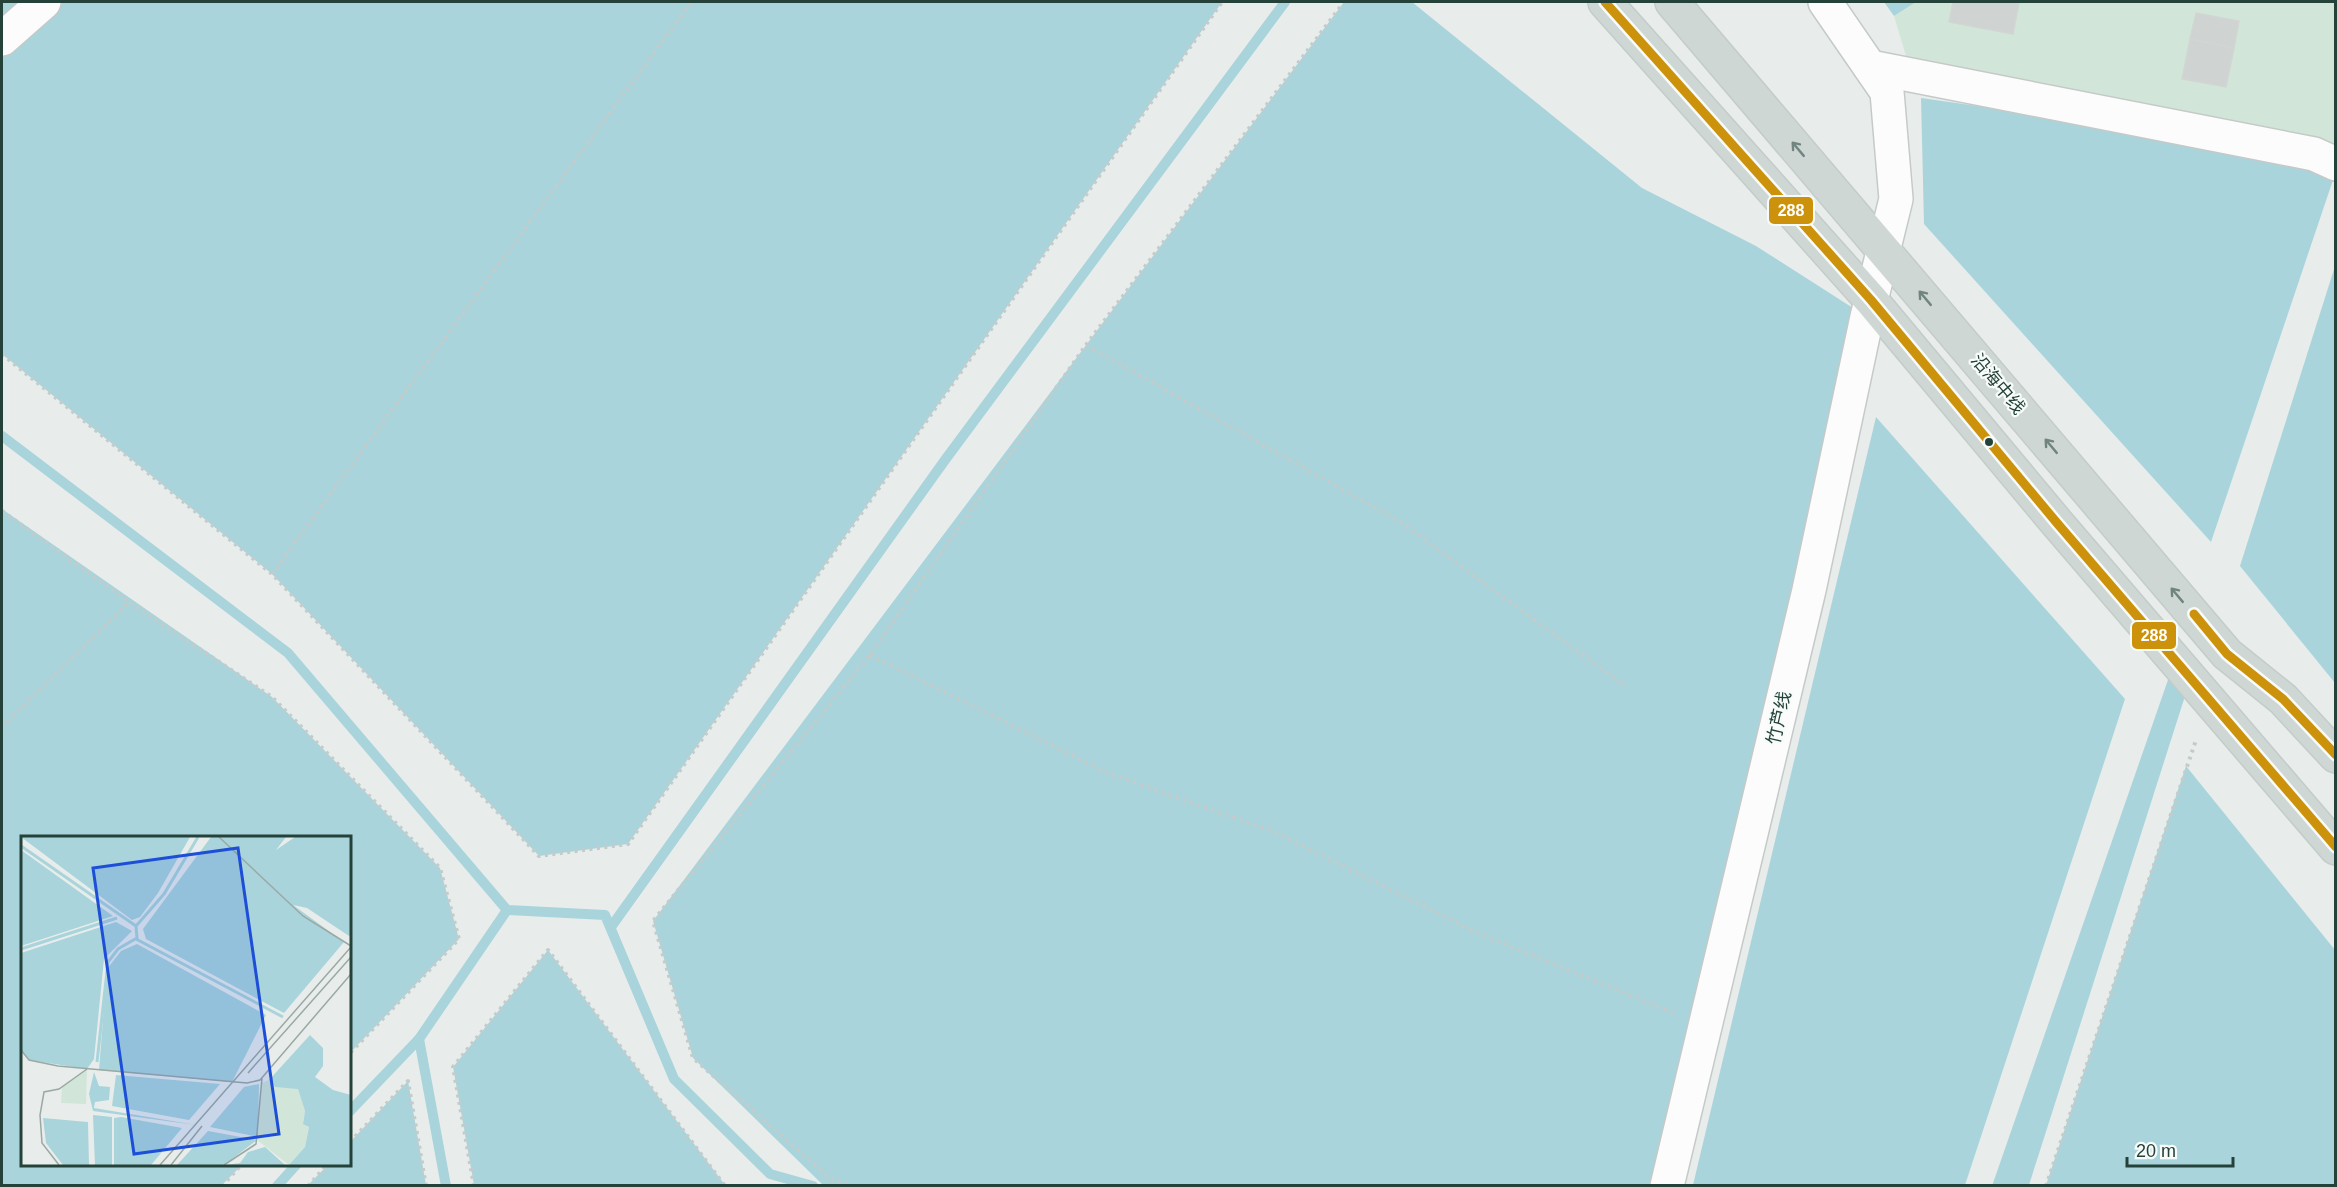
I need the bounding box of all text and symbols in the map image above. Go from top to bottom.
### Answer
one-way arrow [1792,141,1805,157]
line badge: 288 [1768,196,1814,225]
text: 288 [1778,202,1804,219]
one-way arrow [1918,290,1931,306]
street label: 沿海中线 [1967,350,2029,418]
unlabelled marker [1983,436,1995,448]
one-way arrow [2044,439,2058,454]
one-way arrow [2171,587,2184,603]
line badge: 288 [2131,621,2177,650]
text: 288 [2141,627,2167,644]
street label: 竹芦线 [1763,689,1795,747]
inset map [21,836,351,1166]
scale bar [2127,1130,2234,1168]
text: 20 m [2136,1141,2176,1161]

